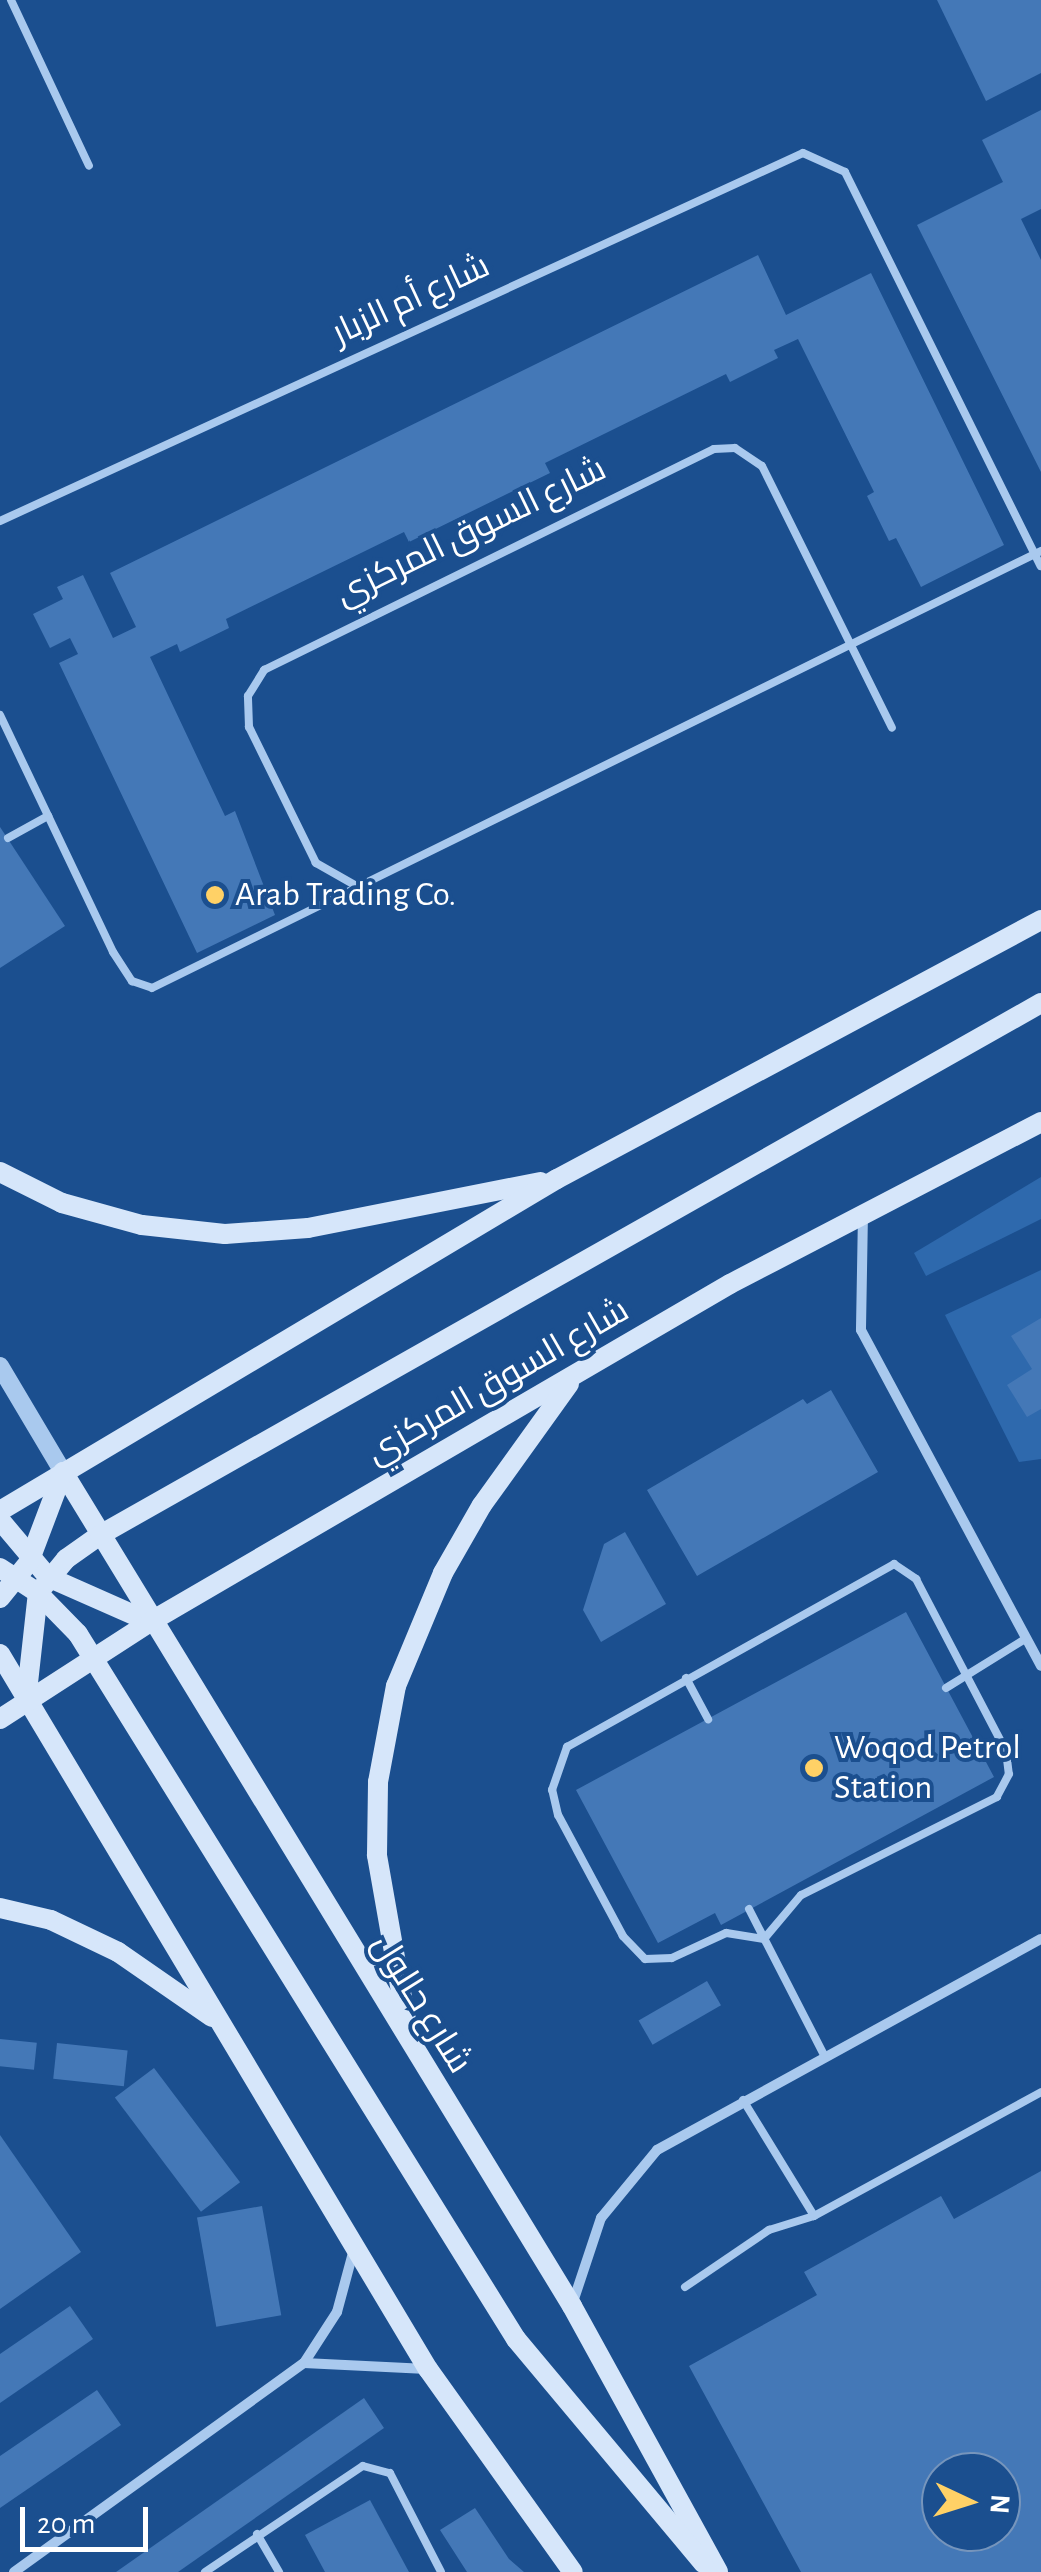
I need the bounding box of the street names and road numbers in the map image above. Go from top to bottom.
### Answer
street label: شارع أم الزبار [326,245,496,355]
street label: شارع السوق المركزي [329,448,613,616]
street label: شارع السوق المركزي [359,1290,637,1474]
street label: شارع حالول [362,1927,480,2081]

